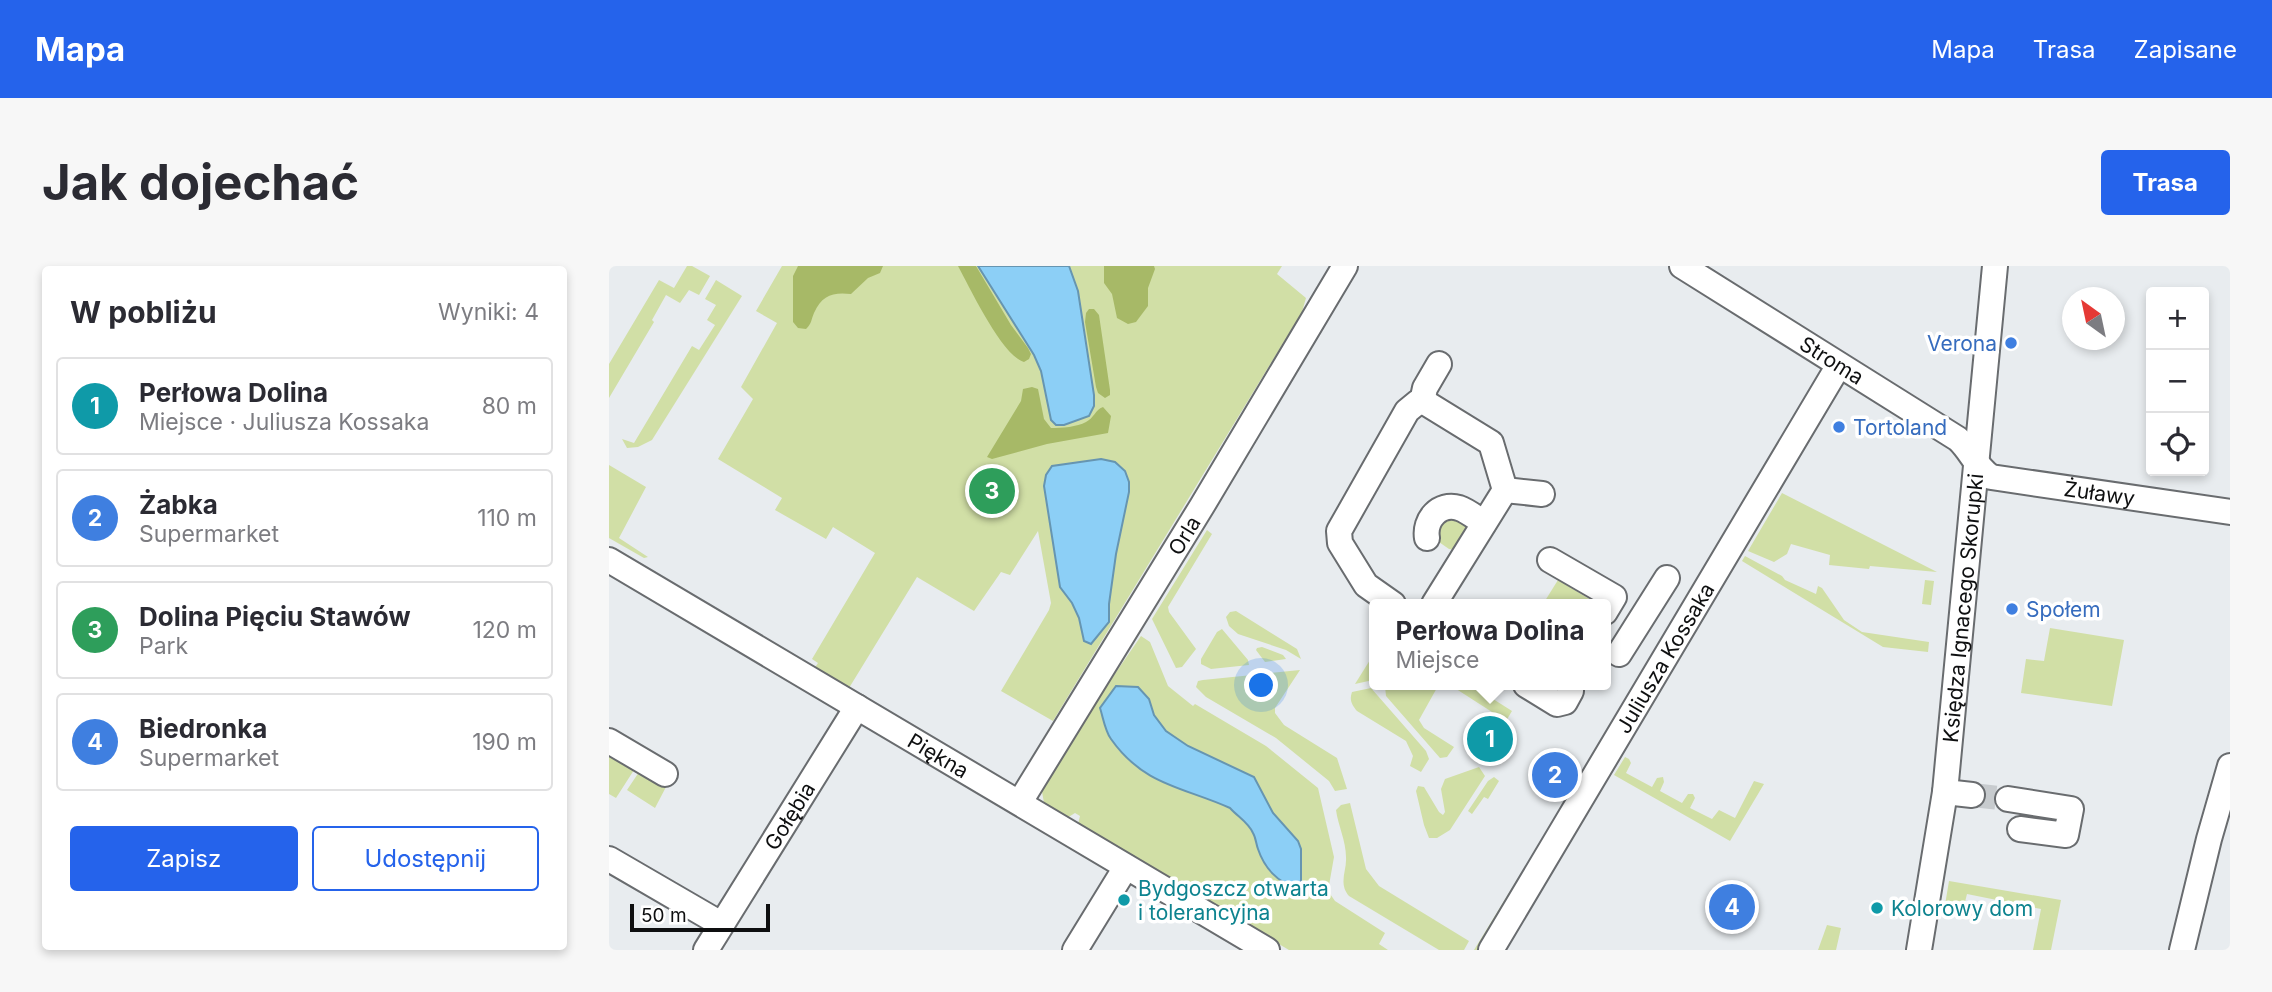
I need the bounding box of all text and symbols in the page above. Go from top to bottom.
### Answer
text: Mapa [35,29,125,69]
text: Mapa [1931,35,1995,64]
text: Trasa [2033,35,2096,64]
text: Zapisane [2134,35,2237,64]
button: Trasa [2101,150,2230,215]
text: Jak dojechać [42,153,359,212]
north arrow [2062,287,2125,350]
map controls [2146,287,2209,476]
button: + [2146,287,2209,350]
text: W pobliżu [70,294,217,330]
text: Wyniki: 4 [438,298,539,326]
street label: Stroma [1795,331,1869,389]
place label: Verona [1927,331,1997,356]
marker: Verona [2003,335,2019,351]
button: − [2146,350,2209,413]
text: Perłowa Dolina [139,377,328,408]
text: 1 [90,392,100,420]
text: 80 m [482,392,537,420]
text: Miejsce · Juliusza Kossaka [139,408,429,436]
button: locate [2146,413,2209,476]
place label: Tortoland [1853,415,1947,440]
marker: Tortoland [1831,419,1847,435]
pin: 3 [969,465,1015,517]
street label: Księdza Ignacego Skorupki [1937,472,1988,744]
street label: Żuławy [2062,474,2137,510]
text: Żabka [139,489,218,520]
text: 2 [88,504,102,532]
text: 110 m [477,504,537,532]
street label: Orla [1163,511,1205,559]
text: Supermarket [139,520,279,548]
street label: Juliusza Kossaka [1610,578,1719,738]
place label: Społem [2026,597,2101,622]
popup [1369,599,1611,690]
text: Dolina Pięciu Stawów [139,601,411,632]
marker: Społem [2004,601,2020,617]
text: Perłowa Dolina [1395,615,1585,646]
text: 3 [88,616,102,644]
text: 120 m [472,616,537,644]
text: Park [139,632,188,660]
text: Miejsce [1395,646,1479,674]
your location [1244,668,1278,702]
text: Biedronka [139,713,267,744]
pin: 1 [1467,713,1513,765]
text: 4 [87,728,103,756]
text: 190 m [472,728,537,756]
street label: Piękna [903,728,973,783]
text: Supermarket [139,744,279,772]
pin: 2 [1532,749,1578,801]
street label: Gołębia [759,777,820,854]
button: Zapisz [70,826,298,891]
button: Udostępnij [312,826,539,891]
place label: Bydgoszcz otwarta i tolerancyjna [1138,876,1329,925]
pin: 4 [1709,881,1755,933]
marker: Bydgoszcz otwarta i tolerancyjna [1116,892,1132,908]
place label: Kolorowy dom [1891,896,2033,921]
marker: Kolorowy dom [1869,900,1885,916]
scale bar [630,901,770,933]
text: 50 m [641,904,687,927]

